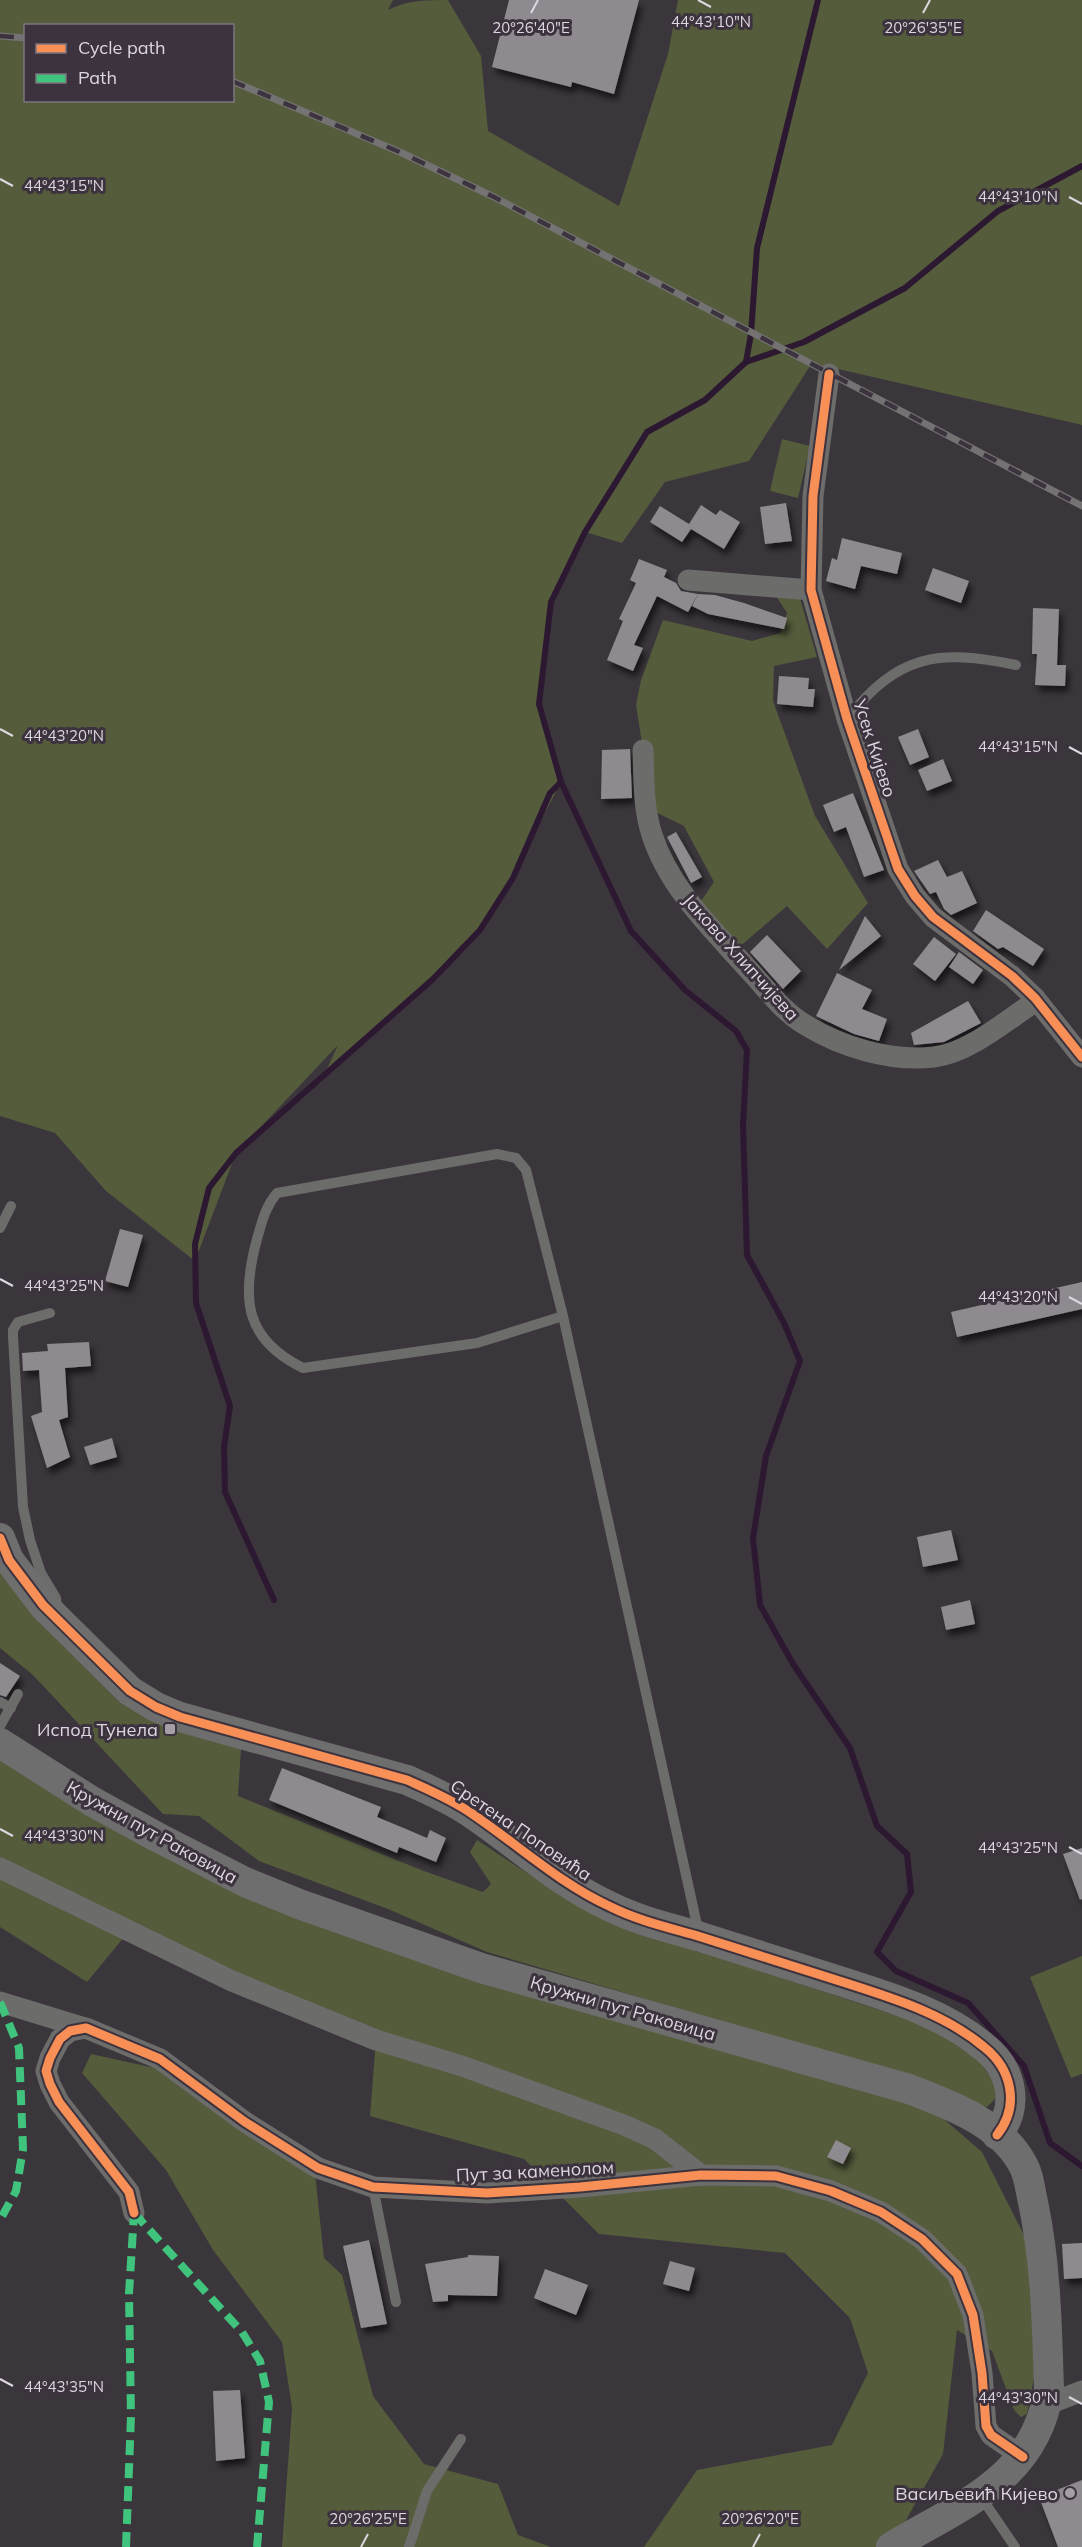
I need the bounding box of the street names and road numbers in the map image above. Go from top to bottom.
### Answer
street label: Усек Кијево [848,695,902,800]
street label: Јакова Хлипчијева [678,889,804,1025]
street label: Сретена Поповића [446,1774,596,1886]
street label: Кружни пут Раковица [63,1775,241,1889]
street label: Кружни пут Раковица [528,1970,718,2046]
street label: Пут за каменолом [455,2155,615,2187]

